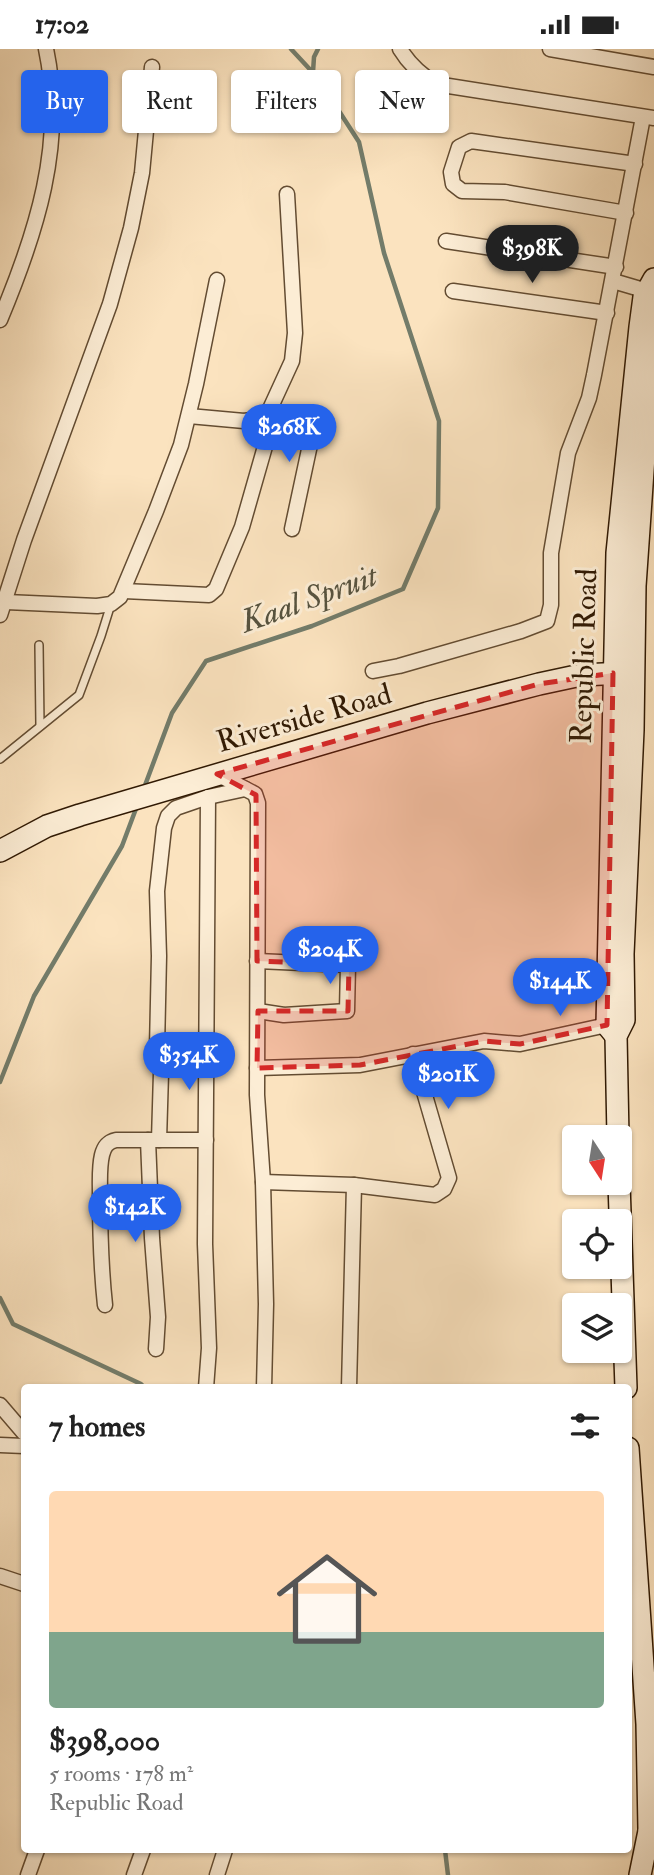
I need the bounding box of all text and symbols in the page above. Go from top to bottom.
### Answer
text: 17:02 [35,9,89,41]
chip: Buy [21,70,108,133]
chip: Rent [122,70,217,133]
chip: Filters [231,70,341,133]
chip: New [355,70,449,133]
pin: $398K [483,225,581,285]
text: $398K [502,233,562,262]
pin: $268K [240,405,338,464]
text: $268K [257,412,321,441]
water label: Kaal Spruit [233,555,385,643]
street label: Republic Road [562,567,606,744]
street label: Riverside Road [212,675,396,761]
pin: $204K [281,927,379,986]
text: $204K [298,934,362,963]
pin: $144K [511,958,609,1018]
text: $144K [529,966,591,995]
pin: $354K [140,1033,238,1092]
text: $354K [159,1040,219,1069]
pin: $201K [399,1051,497,1111]
text: $201K [418,1059,478,1088]
north arrow [562,1125,632,1195]
map controls [562,1125,632,1363]
pin: $142K [86,1185,184,1244]
text: $142K [104,1192,166,1221]
button: locate [562,1209,632,1279]
button: layers [562,1293,632,1363]
icon: filters [566,1407,604,1445]
text: 7 homes [49,1408,145,1445]
icon: home [264,1536,390,1662]
text: $398,000 [49,1722,160,1759]
text: 5 rooms · 178 m² [49,1759,193,1788]
text: Republic Road [49,1788,184,1817]

